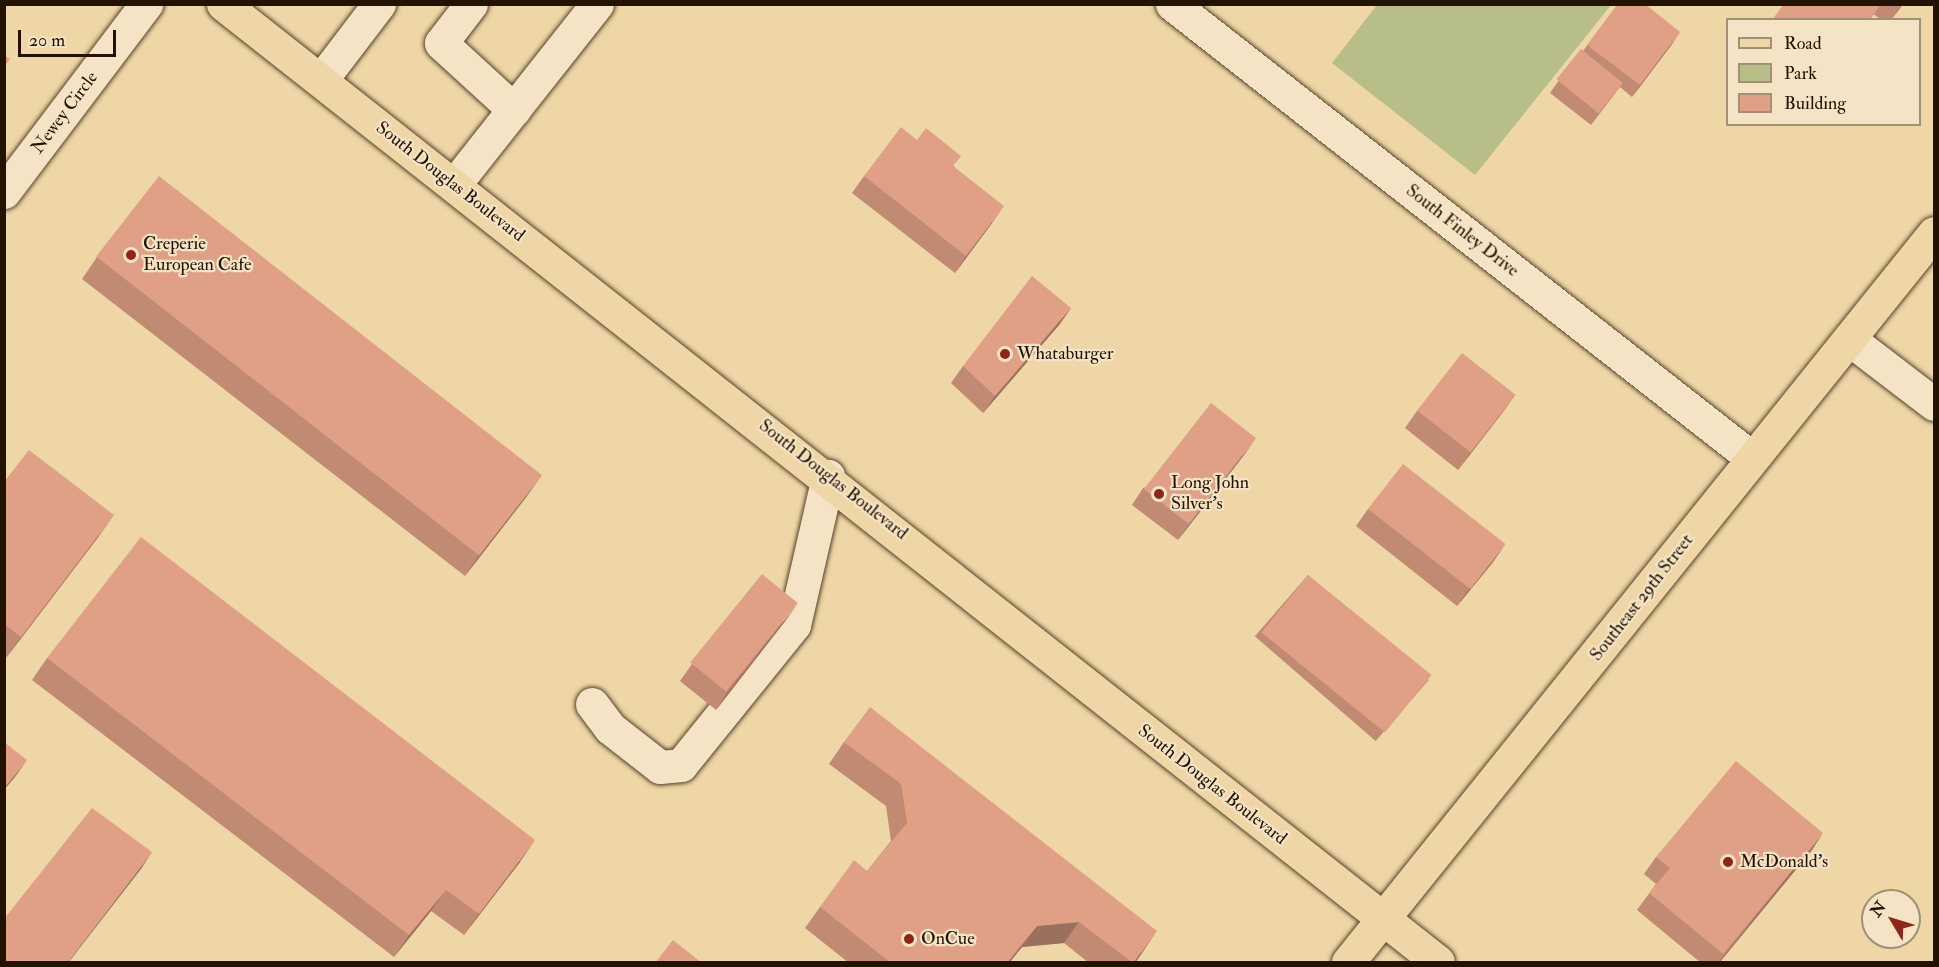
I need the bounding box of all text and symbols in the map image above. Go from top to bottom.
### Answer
scale bar [21,18,118,56]
legend [1726,18,1921,126]
text: 20 m [29,29,65,52]
text: Road [1784,32,1822,55]
text: Park [1784,62,1817,85]
street label: Newey Circle [27,68,103,158]
text: Building [1784,92,1846,115]
street label: South Douglas Boulevard [371,117,529,247]
street label: South Finley Drive [1401,180,1523,282]
place label: Creperie European Cafe [143,234,251,276]
marker: Creperie European Cafe [124,248,138,262]
place label: Whataburger [1017,343,1113,365]
marker: Whataburger [998,347,1012,361]
street label: South Douglas Boulevard [754,415,912,545]
place label: Long John Silver's [1171,473,1249,516]
marker: Long John Silver's [1152,487,1166,501]
street label: Southeast 29th Street [1586,530,1698,666]
street label: South Douglas Boulevard [1133,720,1291,850]
place label: McDonald's [1740,851,1828,873]
marker: McDonald's [1721,855,1735,869]
north arrow [1861,889,1921,949]
text: N [1866,897,1891,921]
place label: OnCue [921,928,975,950]
marker: OnCue [902,932,916,946]

